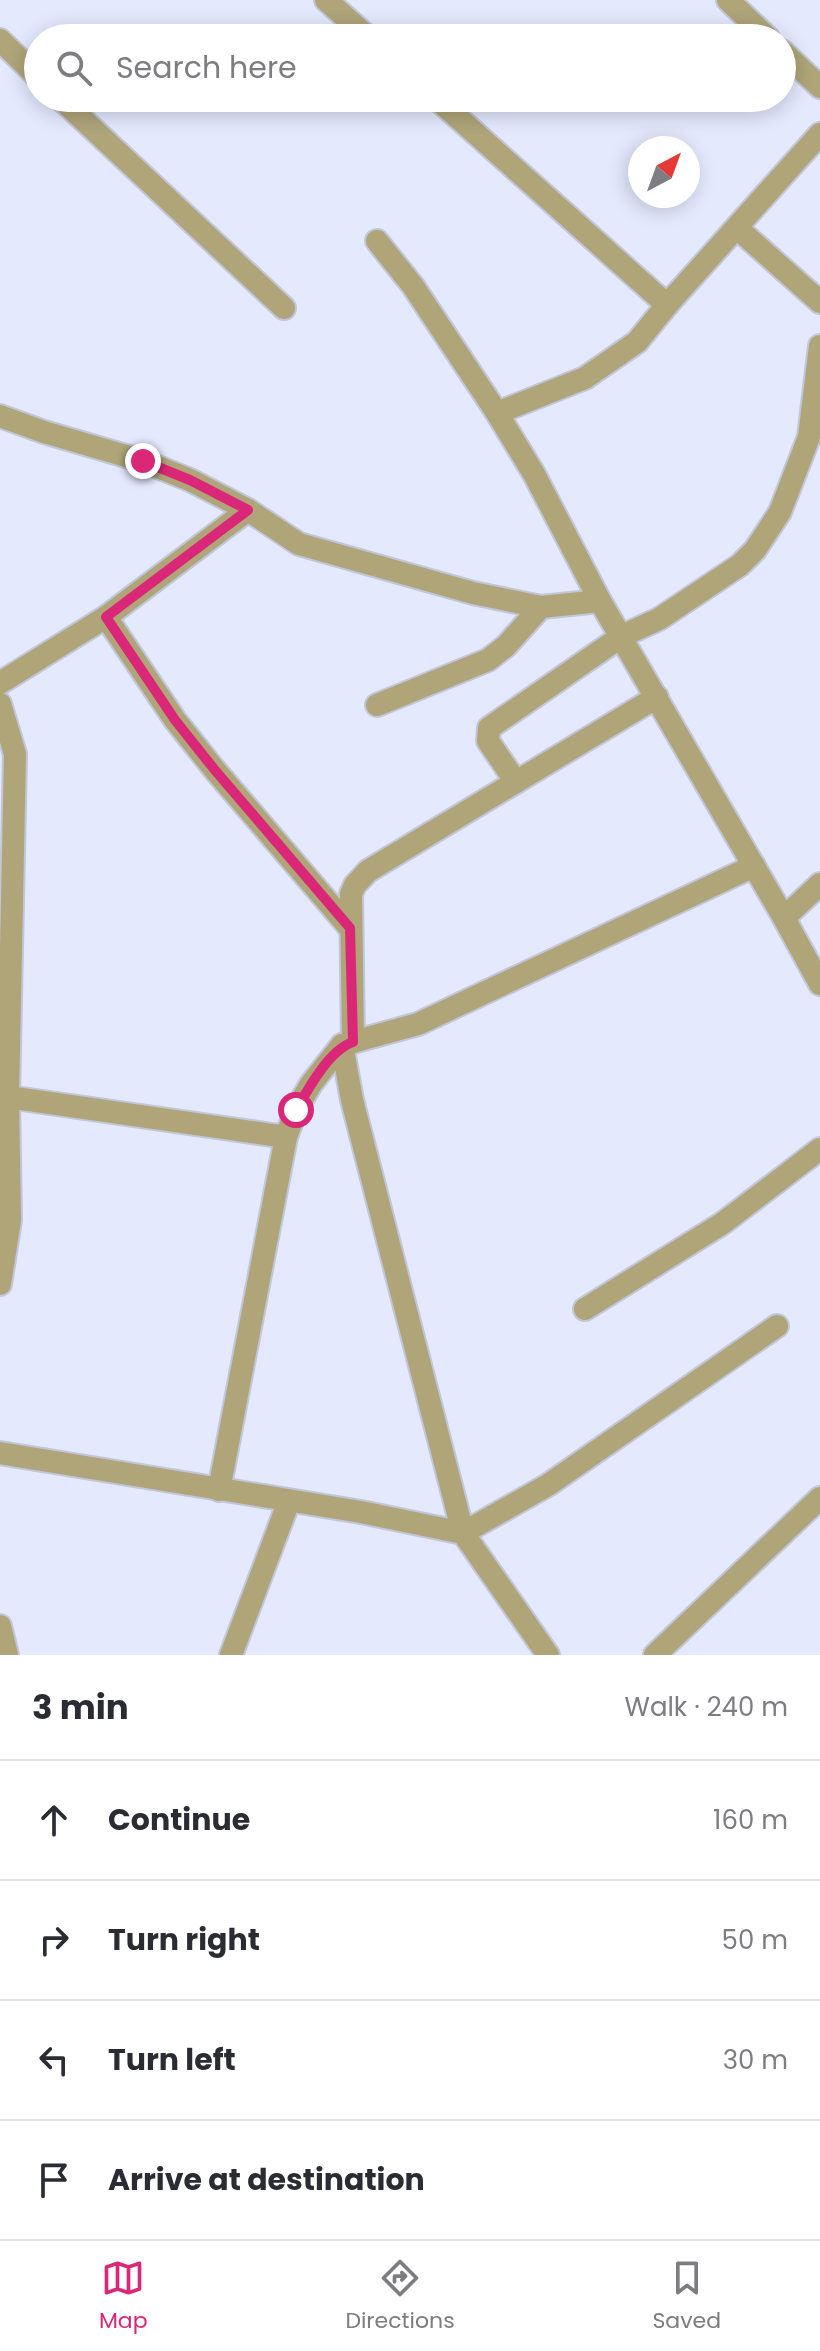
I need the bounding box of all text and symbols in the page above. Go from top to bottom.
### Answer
search box [24,24,796,112]
icon: search [52,46,96,90]
text: Search here [116,46,297,89]
north arrow [628,136,700,208]
route end [125,443,161,479]
route start [278,1092,314,1128]
text: 3 min [32,1683,129,1731]
text: Walk · 240 m [625,1689,788,1725]
icon: ahead [32,1798,76,1842]
text: Continue [108,1798,250,1841]
text: 160 m [713,1802,788,1838]
icon: right [32,1918,76,1962]
text: Turn right [108,1918,260,1961]
text: 50 m [722,1922,788,1958]
icon: left [32,2038,76,2082]
text: Turn left [108,2038,236,2081]
text: 30 m [723,2042,788,2078]
icon: arrive [32,2158,76,2202]
text: Arrive at destination [108,2158,425,2201]
tab: Map [99,2256,148,2337]
tab: Directions [345,2256,455,2337]
tab: Saved [652,2256,721,2337]

